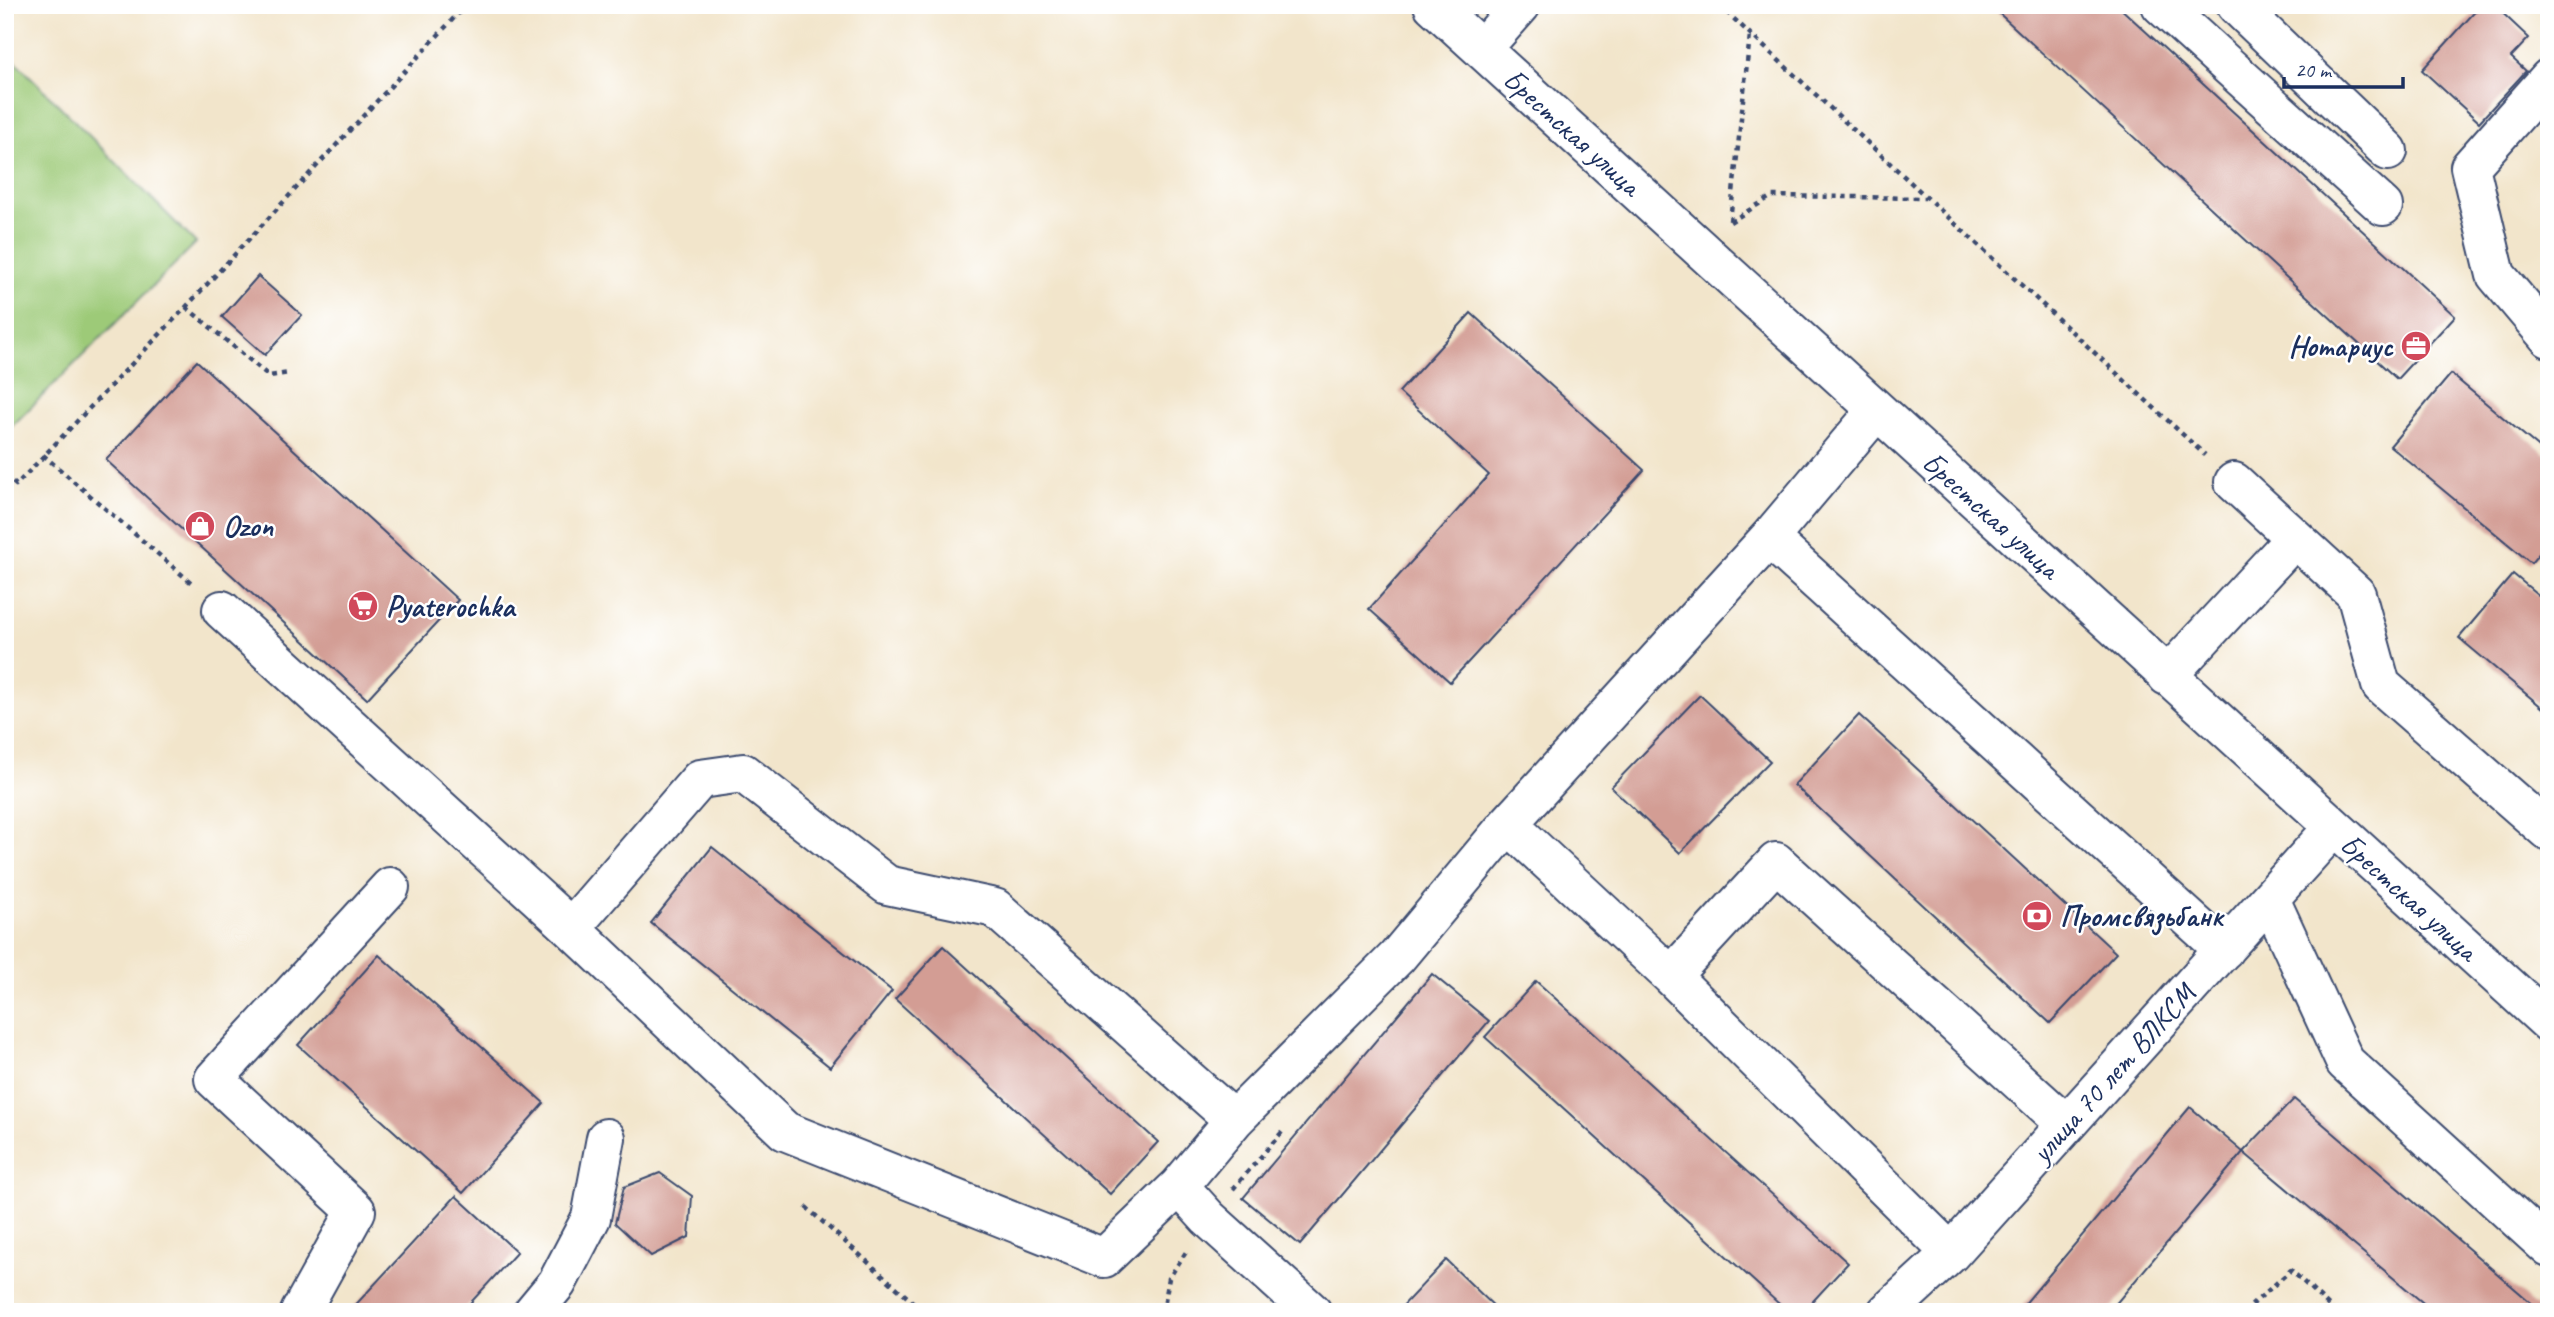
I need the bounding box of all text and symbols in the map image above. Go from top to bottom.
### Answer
scale bar [2284,46,2404,90]
text: 20 m [2295,57,2333,83]
street label: Брестская улица [1495,60,1651,206]
place label: Нотариус [2288,327,2394,365]
office icon: Нотариус [2399,329,2433,363]
street label: Брестская улица [1914,443,2070,589]
place label: Ozon [223,507,274,545]
shop icon: Ozon [183,509,217,543]
place label: Pyaterochka [386,587,517,625]
supermarket icon: Pyaterochka [346,589,380,623]
street label: Брестская улица [2332,825,2488,971]
place label: Промсвязьбанк [2060,897,2225,936]
bank icon: Промсвязьбанк [2020,899,2054,933]
street label: улица 70 лет ВЛКСМ [2021,974,2205,1172]

